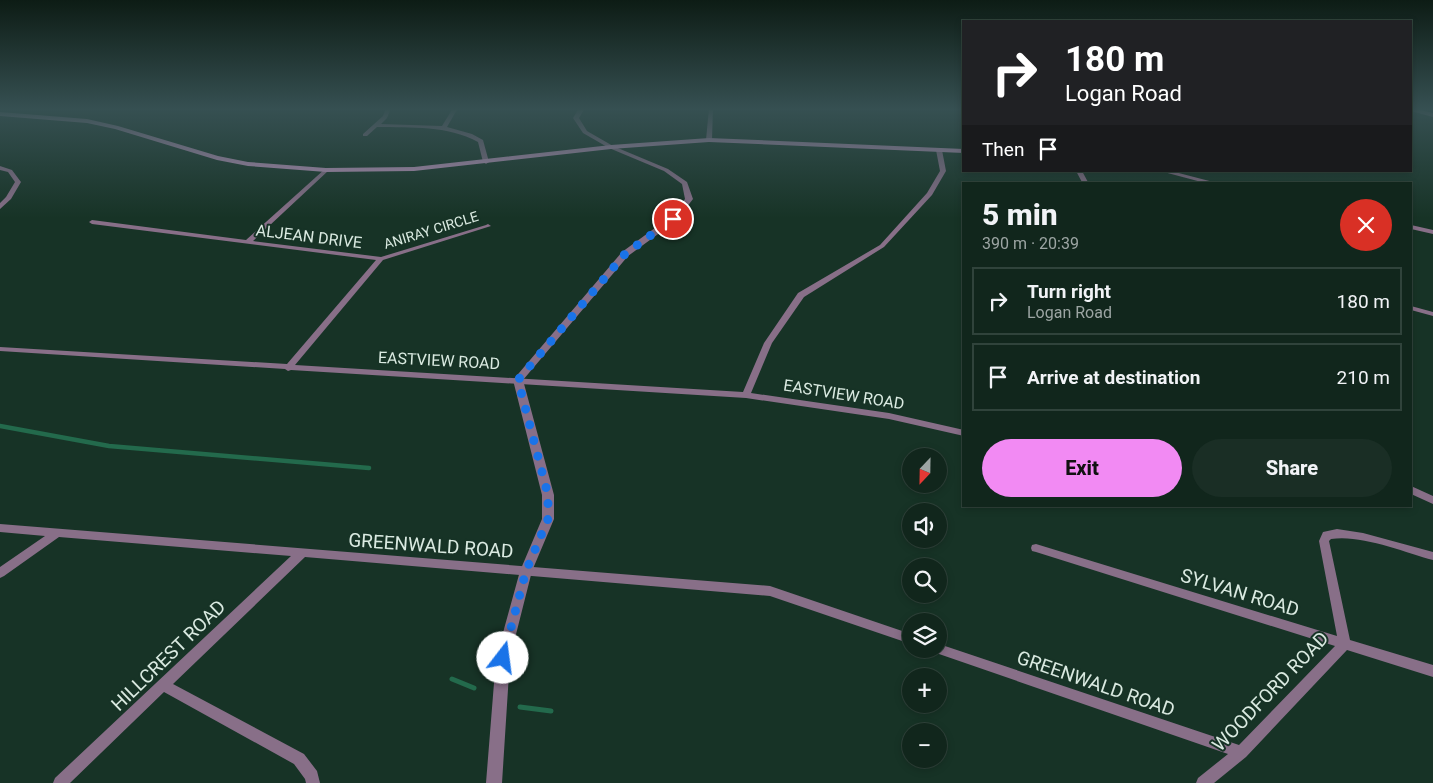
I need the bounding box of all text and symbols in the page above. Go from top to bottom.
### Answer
text: 180 m [1065,39,1164,80]
icon: right [982,40,1047,105]
text: Logan Road [1065,81,1182,106]
icon: arrive [1034,135,1062,163]
text: Then [982,138,1024,161]
text: 5 min [982,197,1058,232]
pin [652,198,694,240]
button: close [1340,199,1392,251]
icon: arrive [659,205,687,233]
street label: ANIRAY CIRCLE [382,208,480,252]
street label: ALJEAN DRIVE [255,221,363,252]
text: 390 m · 20:39 [982,234,1079,253]
text: Turn right [1027,280,1111,303]
icon: right [984,287,1012,315]
text: 180 m [1337,290,1390,313]
text: Logan Road [1027,303,1112,322]
street label: EASTVIEW ROAD [377,348,500,373]
icon: arrive [984,363,1012,391]
text: Arrive at destination [1027,366,1200,389]
text: 210 m [1337,366,1390,389]
street label: EASTVIEW ROAD [782,376,906,413]
button: Exit [982,439,1182,497]
button: Share [1192,439,1392,497]
north arrow [902,448,948,492]
map controls [902,448,947,768]
button: sound [902,503,947,548]
street label: GREENWALD ROAD [348,528,514,563]
button: search [902,558,947,603]
street label: SYLVAN ROAD [1178,564,1302,621]
street label: HILLCREST ROAD [106,595,230,716]
button: layers [902,613,947,658]
street label: WOODFORD ROAD [1207,627,1333,756]
position arrow [476,631,528,683]
street label: GREENWALD ROAD [1014,646,1178,721]
button: + [902,668,947,713]
button: − [902,723,947,768]

